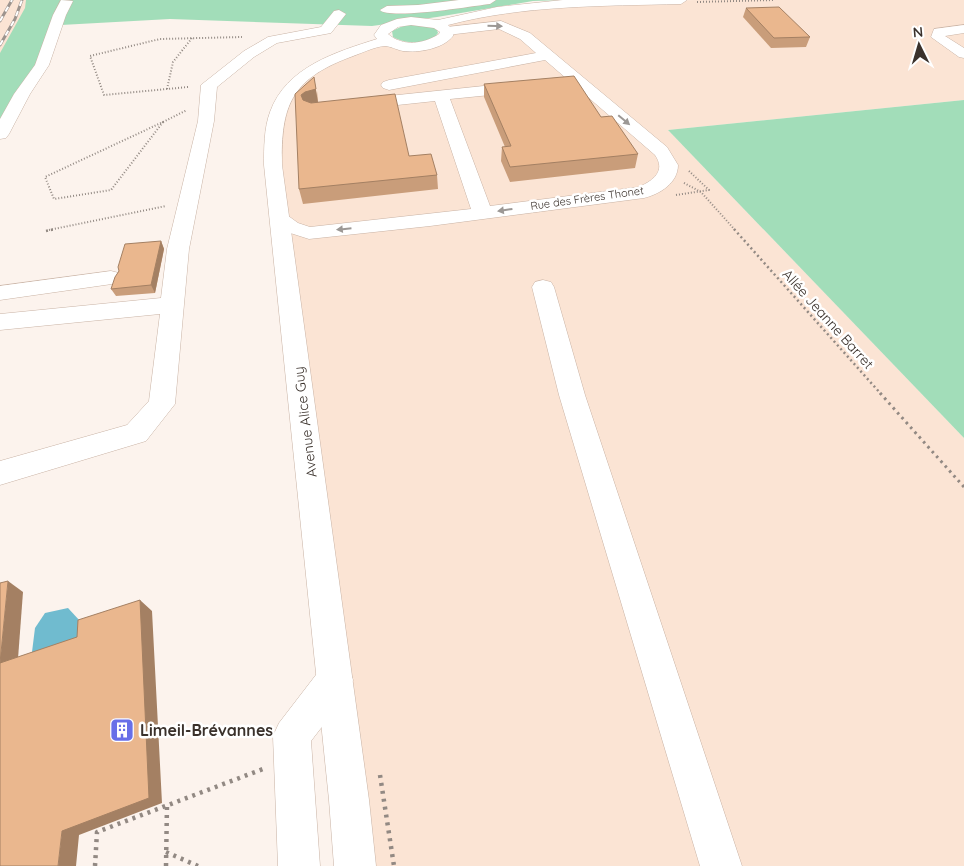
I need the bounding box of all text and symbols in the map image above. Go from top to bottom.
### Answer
north arrow [894,20,944,70]
one-way arrow [488,22,504,30]
text: N [912,23,924,41]
one-way arrow [618,115,631,126]
street label: Rue des Frères Thonet [529,183,645,213]
one-way arrow [497,206,513,214]
one-way arrow [335,225,351,233]
street label: Allée Jeanne Barret [778,265,878,373]
street label: Avenue Alice Guy [289,366,321,478]
building icon: Limeil-Brévannes [109,717,135,743]
place label: Limeil-Brévannes [140,720,273,740]

